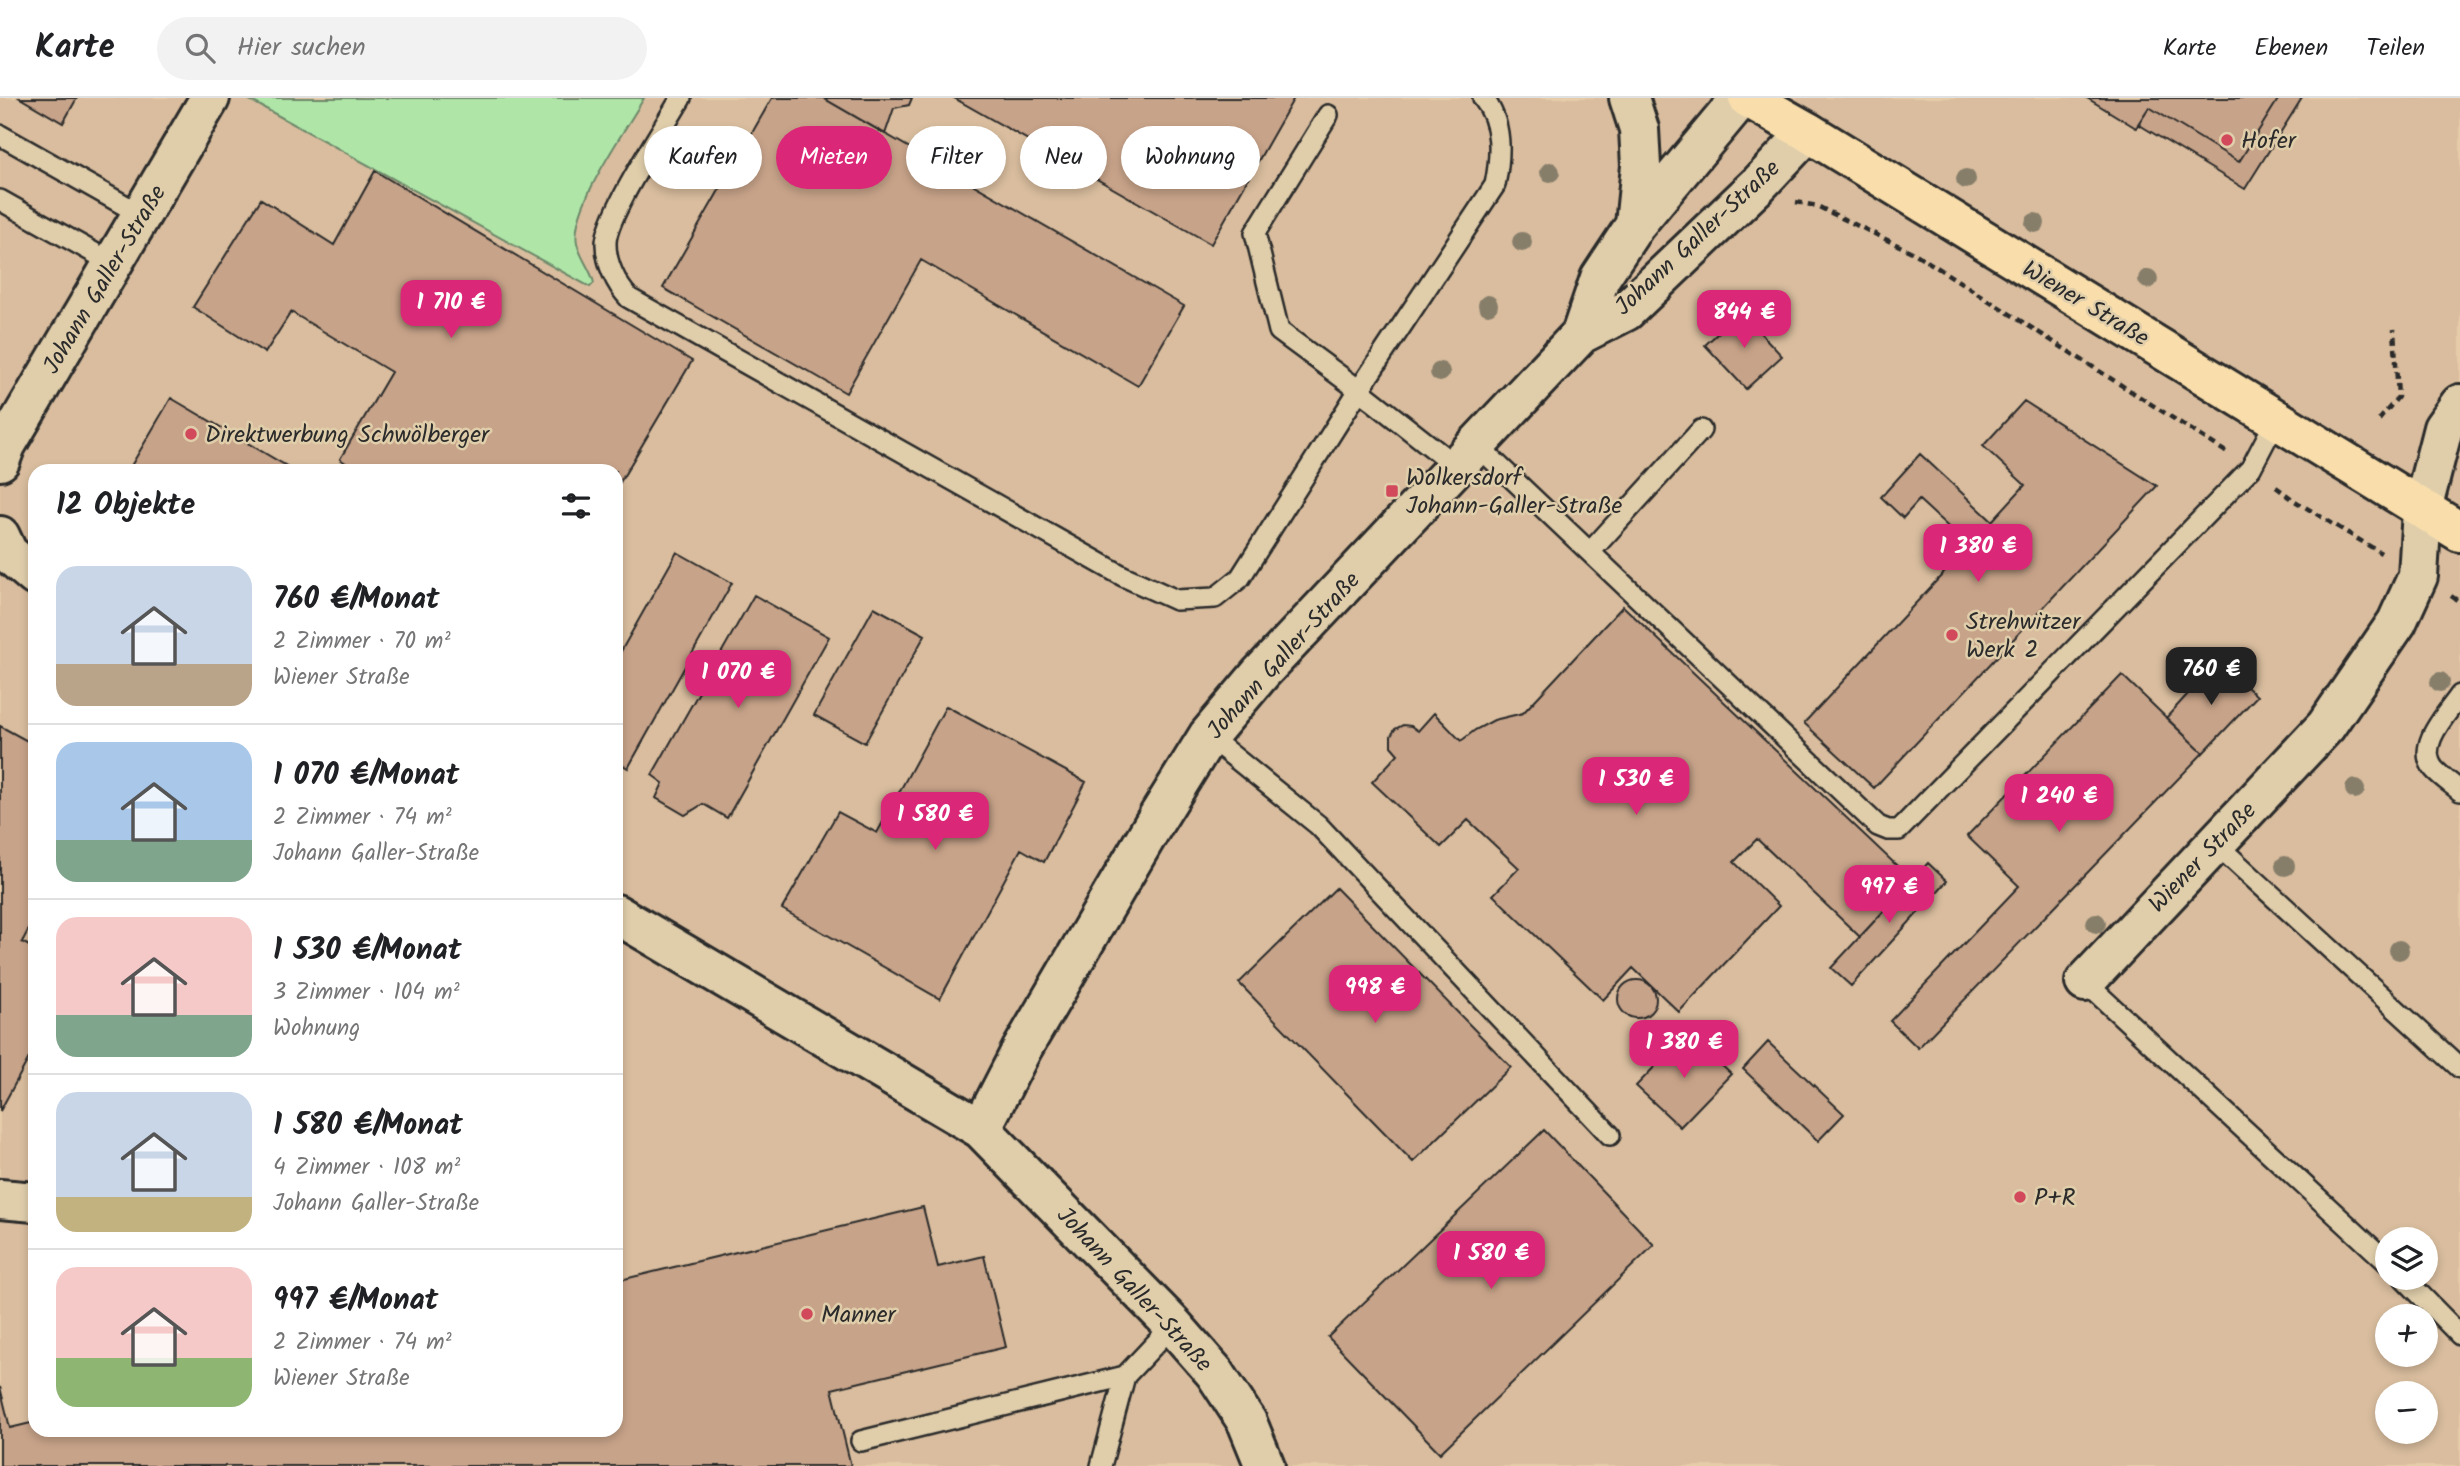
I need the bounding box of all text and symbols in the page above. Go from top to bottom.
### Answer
search box [157,17,647,80]
text: Karte [35,22,115,75]
text: Hier suchen [237,27,366,69]
icon: search [181,29,219,67]
text: Karte [2163,29,2216,68]
text: Ebenen [2254,29,2328,68]
text: Teilen [2366,29,2425,68]
place label: Hofer [2241,122,2298,161]
chip: Kaufen [644,126,762,189]
chip: Mieten [776,126,892,189]
chip: Filter [906,126,1006,189]
chip: Neu [1020,126,1107,189]
chip: Wohnung [1121,126,1260,189]
marker: Hofer [2219,132,2235,148]
street label: Johann Galler-Straße [1606,150,1790,326]
street label: Johann Galler-Straße [33,177,177,382]
street label: Wiener Straße [2014,251,2157,358]
pin: 1 710 € [386,280,516,340]
text: 1 710 € [417,285,485,321]
pin: 844 € [1695,290,1793,350]
text: 844 € [1713,295,1775,331]
place label: Direktwerbung Schwölberger [205,416,491,455]
marker: Direktwerbung Schwölberger [183,426,199,442]
place label: Wolkersdorf Johann-Galler-Straße [1406,459,1623,526]
text: 12 Objekte [56,482,195,530]
marker: Wolkersdorf Johann-Galler-Straße [1384,483,1400,499]
icon: filters [557,487,595,525]
pin: 1 380 € [1913,524,2043,584]
text: 1 380 € [1939,529,2017,565]
street label: Johann Galler-Straße [1198,563,1371,749]
text: 760 €/Monat [273,576,440,624]
icon: home [112,594,196,678]
place label: Strehwitzer Werk 2 [1966,603,2082,670]
text: 2 Zimmer · 70 m² [273,624,451,660]
marker: Strehwitzer Werk 2 [1944,627,1960,643]
pin: 760 € [2162,648,2260,707]
pin: 1 070 € [673,650,803,710]
text: 760 € [2182,652,2240,688]
text: 1 070 € [701,655,775,691]
text: Wiener Straße [273,660,410,696]
text: 1 070 €/Monat [273,752,459,800]
pin: 1 530 € [1571,758,1701,817]
text: 1 530 € [1598,762,1674,798]
icon: home [112,770,196,854]
pin: 1 240 € [1994,774,2124,834]
text: 1 240 € [2021,779,2097,815]
pin: 1 580 € [870,792,1000,852]
street label: Wiener Straße [2140,793,2267,923]
text: 1 580 € [897,797,973,833]
text: 2 Zimmer · 74 m² [273,800,452,836]
text: Johann Galler-Straße [273,836,479,872]
pin: 997 € [1840,866,1938,925]
text: 997 € [1860,870,1918,906]
text: 1 530 €/Monat [273,927,461,975]
icon: home [112,945,196,1029]
pin: 998 € [1326,965,1424,1025]
text: 998 € [1345,970,1405,1006]
text: 3 Zimmer · 104 m² [273,975,460,1011]
text: Wohnung [273,1011,360,1047]
pin: 1 380 € [1619,1020,1749,1080]
text: 1 380 € [1645,1025,1723,1061]
text: 1 580 €/Monat [273,1102,463,1150]
icon: home [112,1120,196,1204]
text: 4 Zimmer · 108 m² [273,1150,460,1186]
place label: P+R [2034,1179,2075,1218]
text: Johann Galler-Straße [273,1186,479,1222]
marker: P+R [2012,1189,2028,1205]
street label: Johann Galler-Straße [1046,1198,1222,1382]
map controls [2375,1227,2438,1444]
button: layers [2375,1227,2438,1290]
pin: 1 580 € [1426,1232,1556,1291]
text: 1 580 € [1453,1236,1529,1272]
text: 997 €/Monat [273,1277,438,1325]
icon: home [112,1295,196,1379]
place label: Manner [821,1296,898,1335]
button: + [2375,1304,2438,1367]
marker: Manner [799,1306,815,1322]
text: 2 Zimmer · 74 m² [273,1325,452,1361]
text: Wiener Straße [273,1361,410,1397]
button: − [2375,1381,2438,1444]

